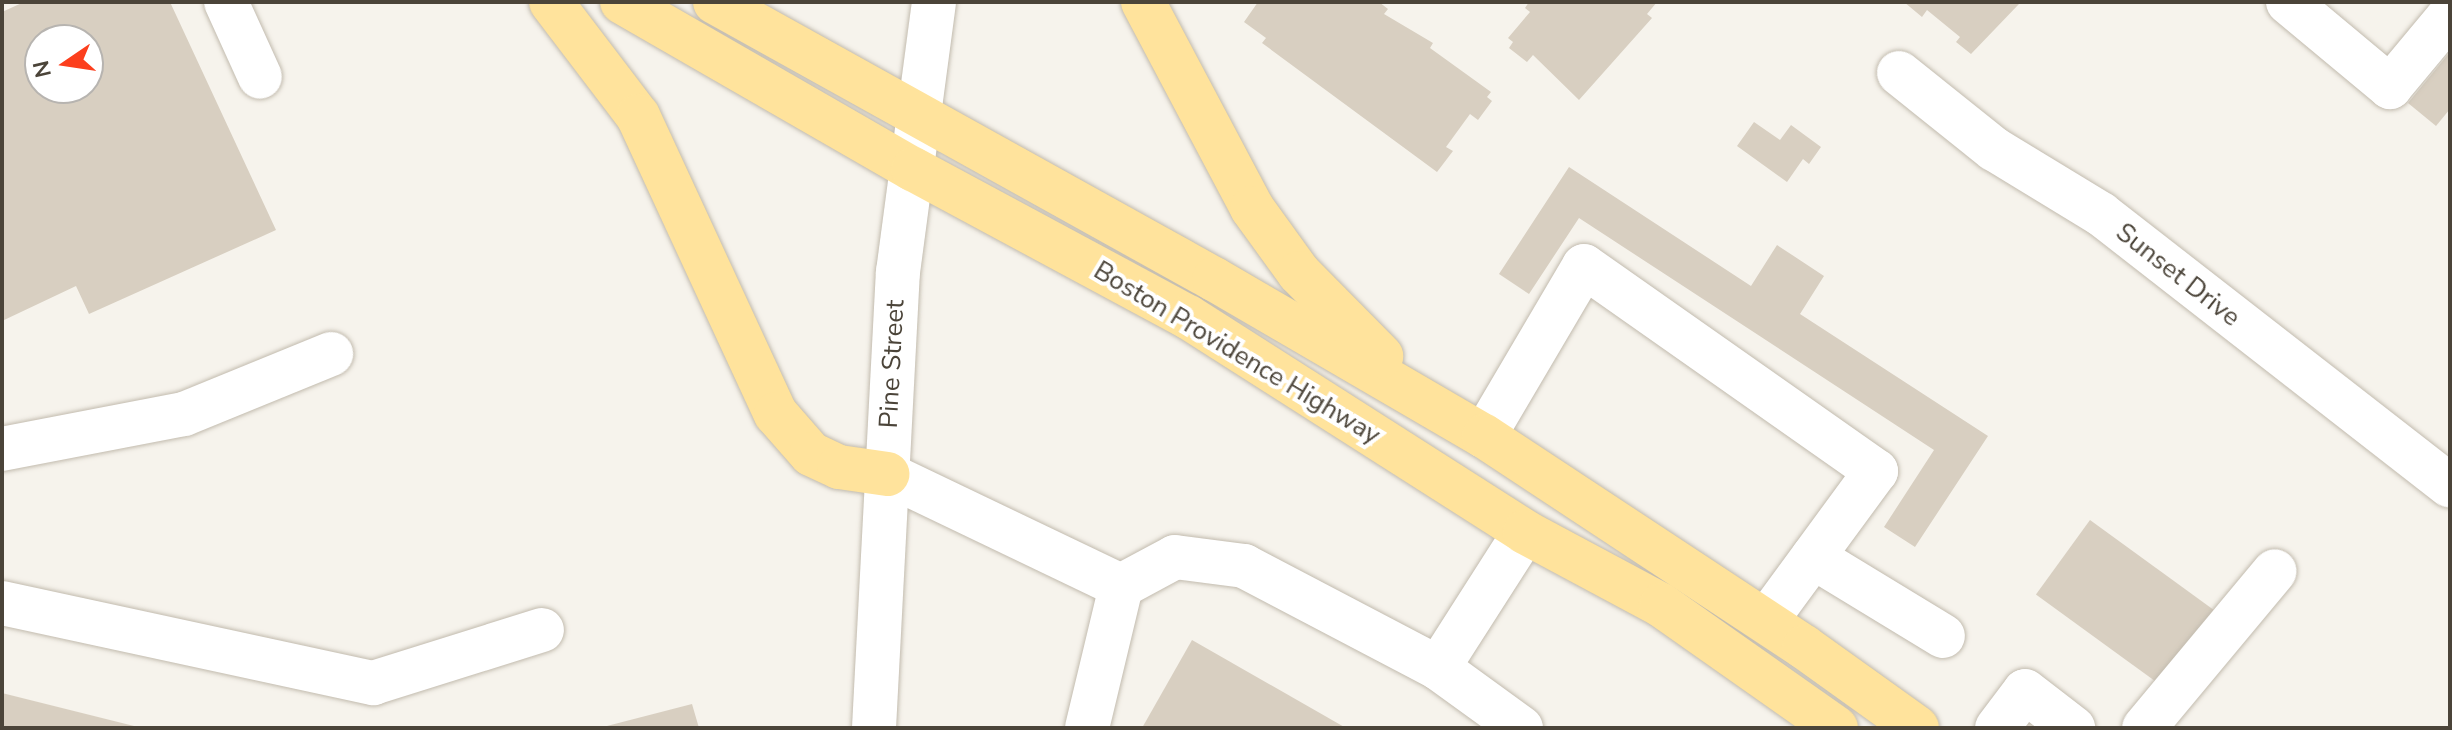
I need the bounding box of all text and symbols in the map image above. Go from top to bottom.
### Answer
north arrow [24,24,104,104]
text: N [26,58,59,80]
street label: Sunset Drive [2110,217,2246,333]
street label: Boston Providence Highway [1088,255,1386,451]
street label: Pine Street [873,299,911,429]

